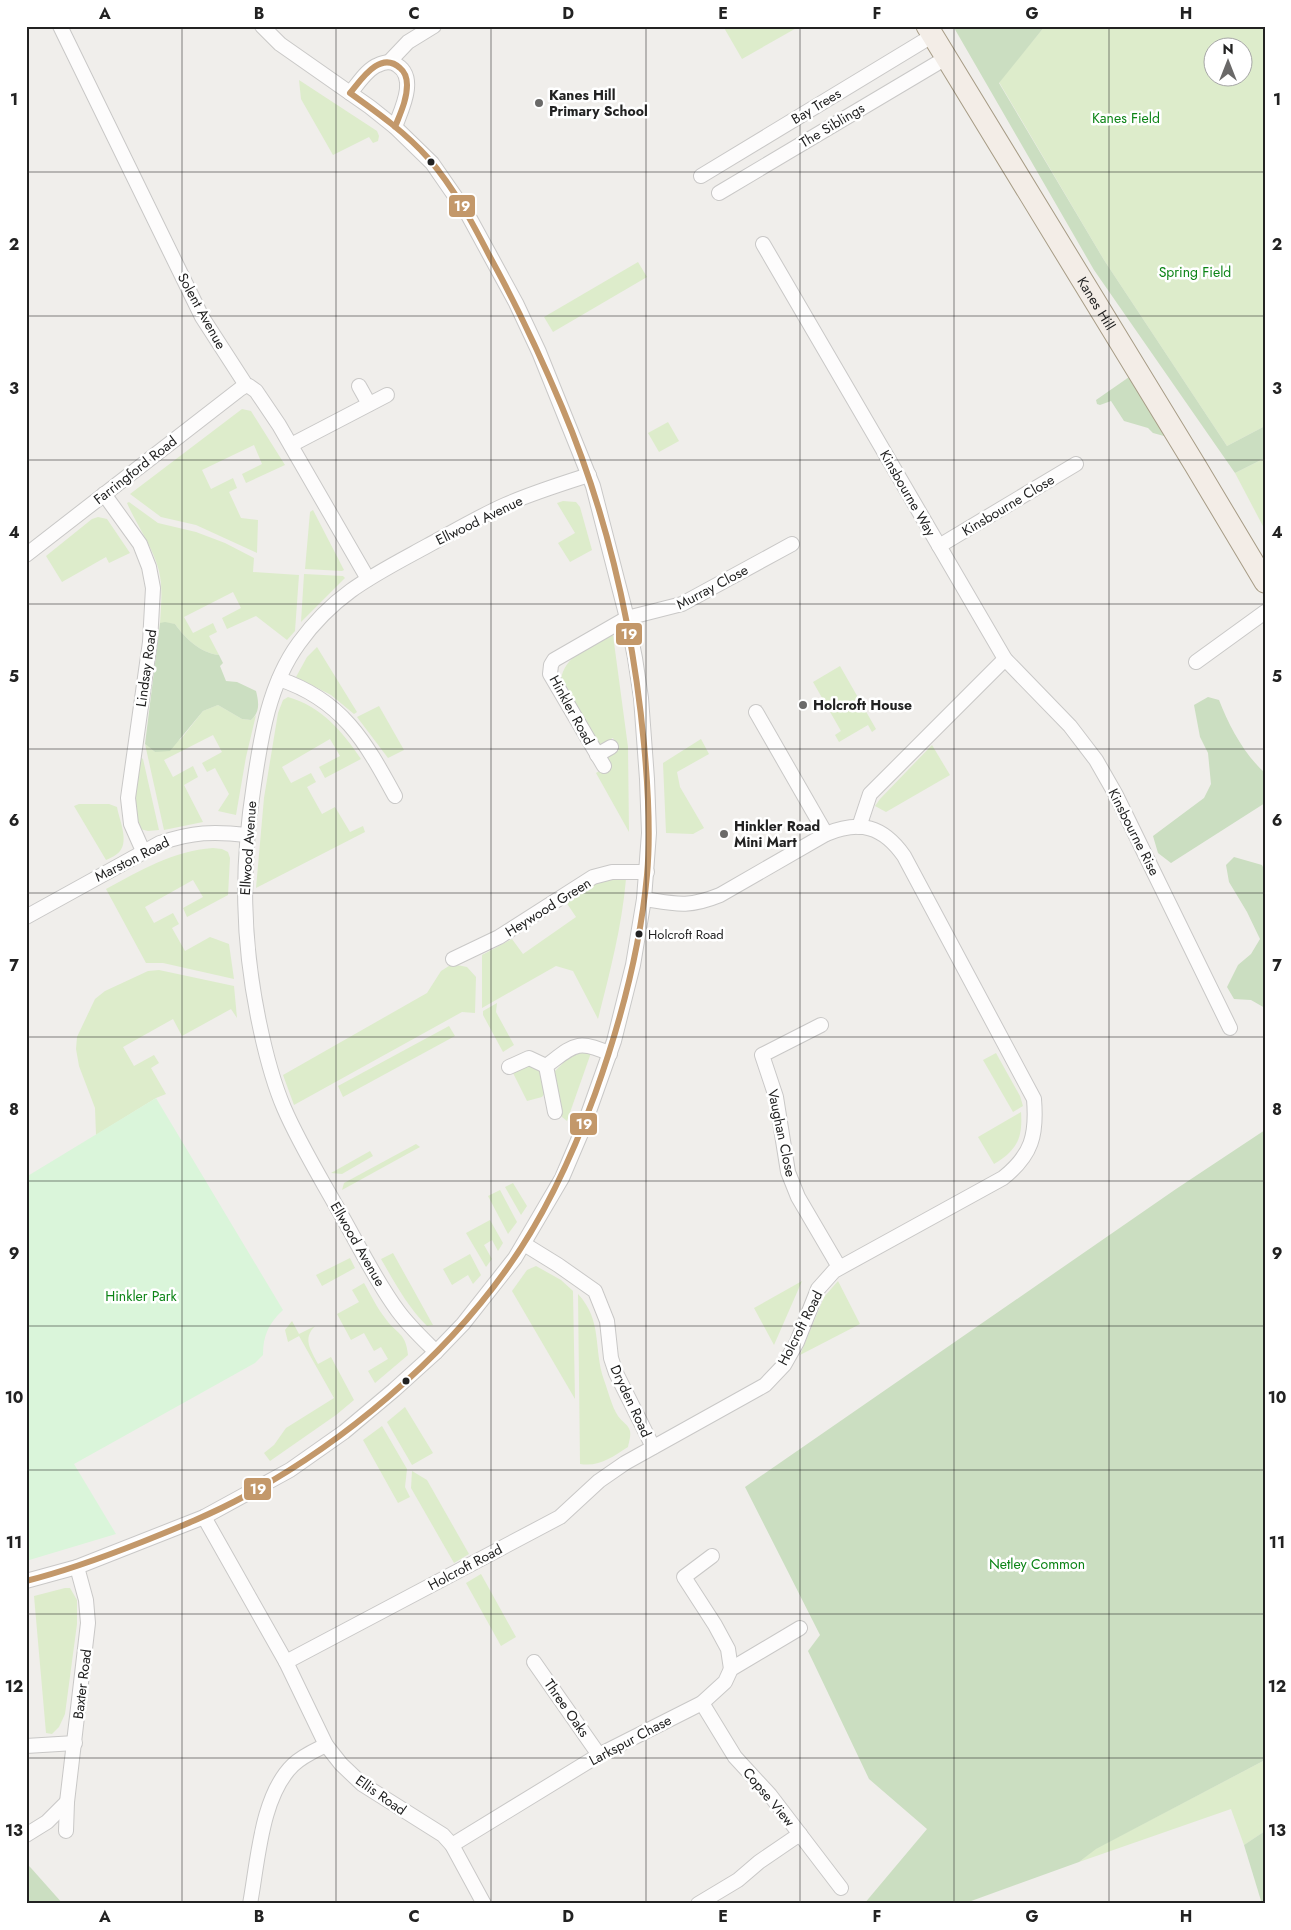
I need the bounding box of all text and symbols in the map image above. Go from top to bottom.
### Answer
text: A [98,2,111,25]
text: B [254,2,264,25]
text: C [408,2,420,25]
text: D [562,2,574,25]
text: E [718,2,728,25]
text: F [873,2,881,25]
text: G [1025,2,1039,25]
text: H [1180,2,1192,25]
north arrow [1204,38,1254,88]
text: N [1222,39,1234,59]
street label: Bay Trees [787,83,845,129]
place label: Kanes Hill Primary School [549,85,648,121]
text: 1 [10,88,18,111]
text: 1 [1273,88,1281,111]
marker: Kanes Hill Primary School [533,97,545,109]
street label: The Siblings [796,98,868,152]
park label: Kanes Field [1092,108,1160,128]
unlabelled marker [426,157,436,167]
line badge: 19 [448,194,476,218]
text: 19 [454,196,470,216]
text: 2 [9,233,19,256]
text: 2 [1272,233,1282,256]
park label: Spring Field [1159,262,1231,282]
street label: Solent Avenue [173,269,231,353]
street label: Kanes Hill [1072,273,1120,334]
text: 3 [9,377,19,400]
text: 3 [1272,377,1282,400]
street label: Farringford Road [89,431,181,509]
street label: Kinsbourne Way [875,446,941,540]
street label: Kinsbourne Close [958,470,1058,540]
street label: Ellwood Avenue [432,490,526,550]
text: 4 [8,521,20,544]
text: 4 [1271,521,1283,544]
street label: Murray Close [673,560,751,614]
line badge: 19 [615,622,643,646]
text: 19 [621,624,637,644]
street label: Lindsay Road [131,628,161,708]
text: 5 [9,665,19,688]
text: 5 [1272,665,1282,688]
street label: Hinkler Road [545,672,599,748]
place label: Holcroft House [813,695,912,715]
marker: Holcroft House [797,699,809,711]
street label: Kinsbourne Rise [1103,785,1165,879]
street label: Ellwood Avenue [235,800,261,896]
text: 6 [9,809,19,832]
text: 6 [1272,809,1282,832]
place label: Hinkler Road Mini Mart [734,816,820,852]
marker: Hinkler Road Mini Mart [718,828,730,840]
street label: Marston Road [91,832,173,886]
street label: Heywood Green [501,873,595,941]
place label: Holcroft Road [648,925,724,944]
marker: Holcroft Road [634,929,644,939]
text: 7 [9,954,19,977]
text: 7 [1272,954,1282,977]
street label: Vaughan Close [763,1087,801,1179]
text: 8 [9,1098,19,1121]
text: 8 [1272,1098,1282,1121]
line badge: 19 [569,1112,598,1136]
text: 19 [576,1114,592,1134]
street label: Ellwood Avenue [326,1198,390,1290]
text: 9 [9,1242,19,1265]
text: 9 [1272,1242,1282,1265]
park label: Hinkler Park [105,1286,178,1306]
street label: Holcroft Road [773,1287,827,1369]
street label: Dryden Road [605,1361,657,1441]
unlabelled marker [401,1376,411,1386]
text: 10 [5,1386,23,1409]
text: 10 [1268,1386,1286,1409]
line badge: 19 [243,1477,272,1501]
text: 19 [250,1479,266,1499]
text: 11 [6,1531,22,1554]
text: 11 [1269,1531,1285,1554]
street label: Holcroft Road [424,1539,506,1595]
park label: Netley Common [989,1554,1085,1574]
street label: Baxter Road [68,1648,96,1720]
text: 12 [5,1675,23,1698]
street label: Three Oaks [540,1675,595,1741]
text: 12 [1268,1675,1286,1698]
street label: Larkspur Chase [585,1710,675,1770]
street label: Copse View [738,1763,800,1831]
street label: Ellis Road [352,1770,410,1820]
text: 13 [5,1819,23,1842]
text: 13 [1268,1819,1286,1842]
text: A [98,1905,111,1928]
text: B [254,1905,264,1928]
text: C [408,1905,420,1928]
text: D [562,1905,574,1928]
text: E [718,1905,728,1928]
text: F [873,1905,881,1928]
text: G [1025,1905,1039,1928]
text: H [1180,1905,1192,1928]

